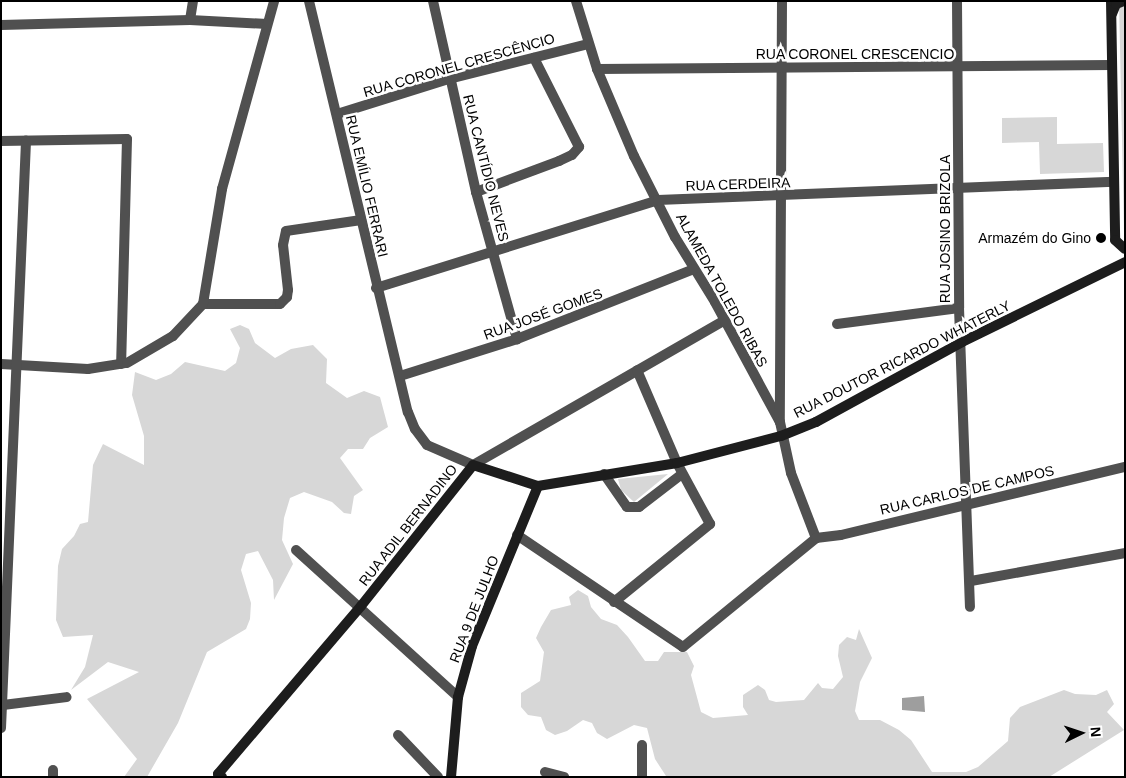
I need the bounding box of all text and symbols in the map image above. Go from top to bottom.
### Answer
street label: RUA CORONEL CRESCÊNCIO [361,29,557,101]
street label: RUA CORONEL CRESCENCIO [755,46,955,62]
street label: RUA CANTÍDIO NEVES [460,92,512,244]
street label: RUA EMÍLIO FERRARI [342,113,392,259]
street label: RUA JOSINO BRIZOLA [937,154,953,304]
street label: RUA CERDEIRA [685,174,791,194]
street label: ALAMEDA TOLEDO RIBAS [672,210,772,370]
place label: Armazém do Gino [978,230,1091,246]
marker: Armazém do Gino [1095,232,1107,244]
street label: RUA JOSÉ GOMES [481,285,605,343]
street label: RUA DOUTOR RICARDO WHATERLY [790,297,1014,421]
street label: RUA ADIL BERNADINO [355,460,461,590]
street label: RUA CARLOS DE CAMPOS [878,462,1056,518]
street label: RUA 9 DE JULHO [446,553,502,665]
north arrow [1056,708,1106,758]
text: N [1088,726,1104,738]

